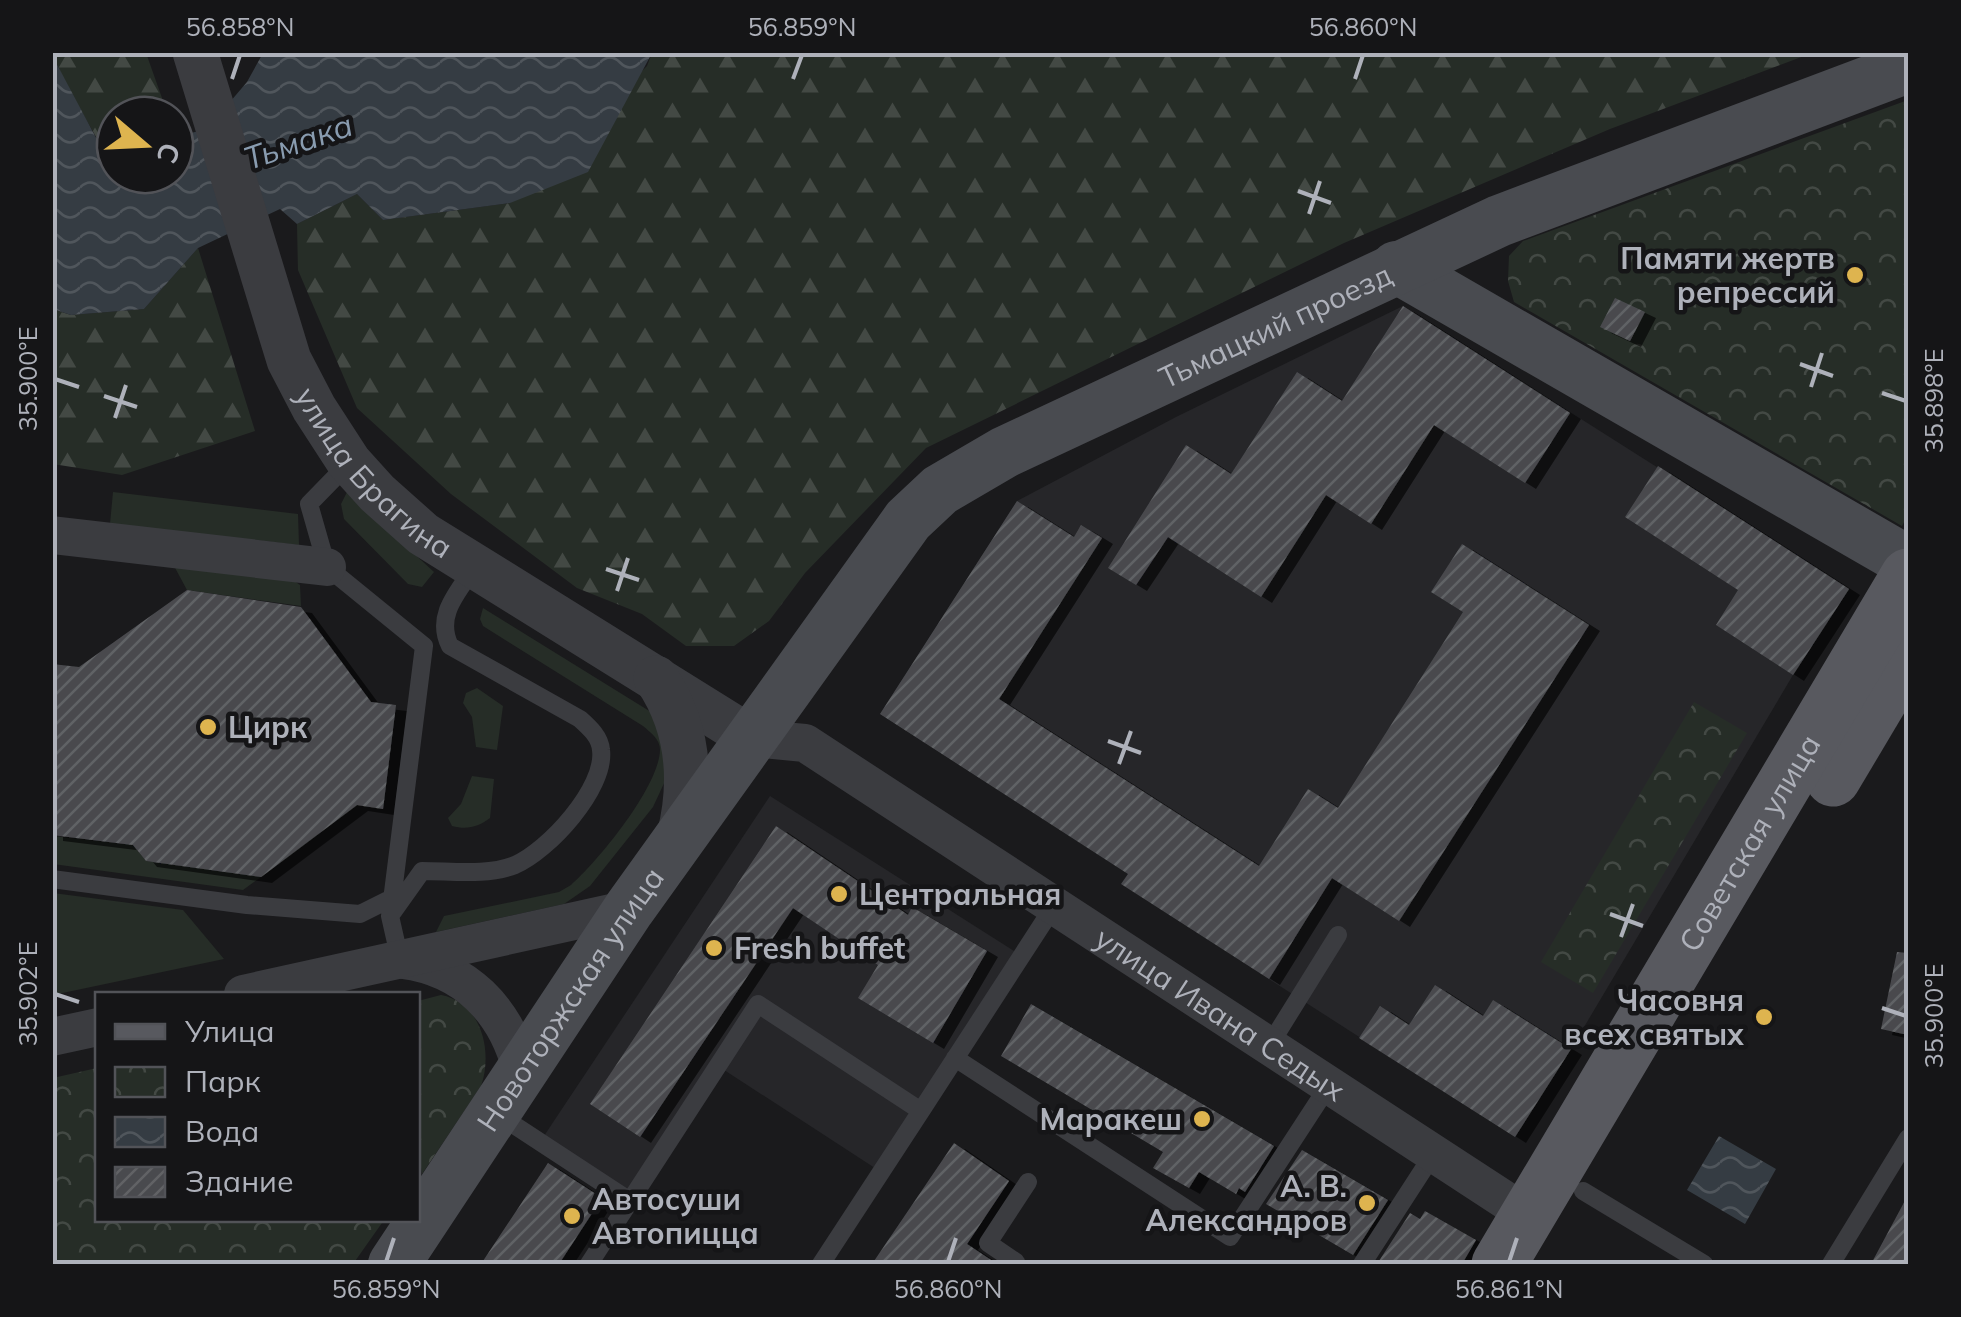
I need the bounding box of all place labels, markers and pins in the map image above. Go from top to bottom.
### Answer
place label: Памяти жертв репрессий [1620,239,1835,311]
marker: Памяти жертв репрессий [1844,264,1866,286]
place label: Цирк [228,708,308,746]
marker: Цирк [197,716,219,738]
place label: Центральная [859,875,1061,913]
marker: Центральная [828,883,850,905]
place label: Fresh buffet [734,929,905,967]
marker: Fresh buffet [703,937,725,959]
place label: Часовня всех святых [1564,981,1744,1053]
marker: Часовня всех святых [1753,1006,1775,1028]
place label: Маракеш [1039,1100,1182,1138]
marker: Маракеш [1191,1108,1213,1130]
place label: А. В. Александров [1146,1167,1347,1239]
place label: Автосуши Автопицца [592,1180,759,1252]
marker: А. В. Александров [1356,1192,1378,1214]
marker: Автосуши Автопицца [561,1205,583,1227]

